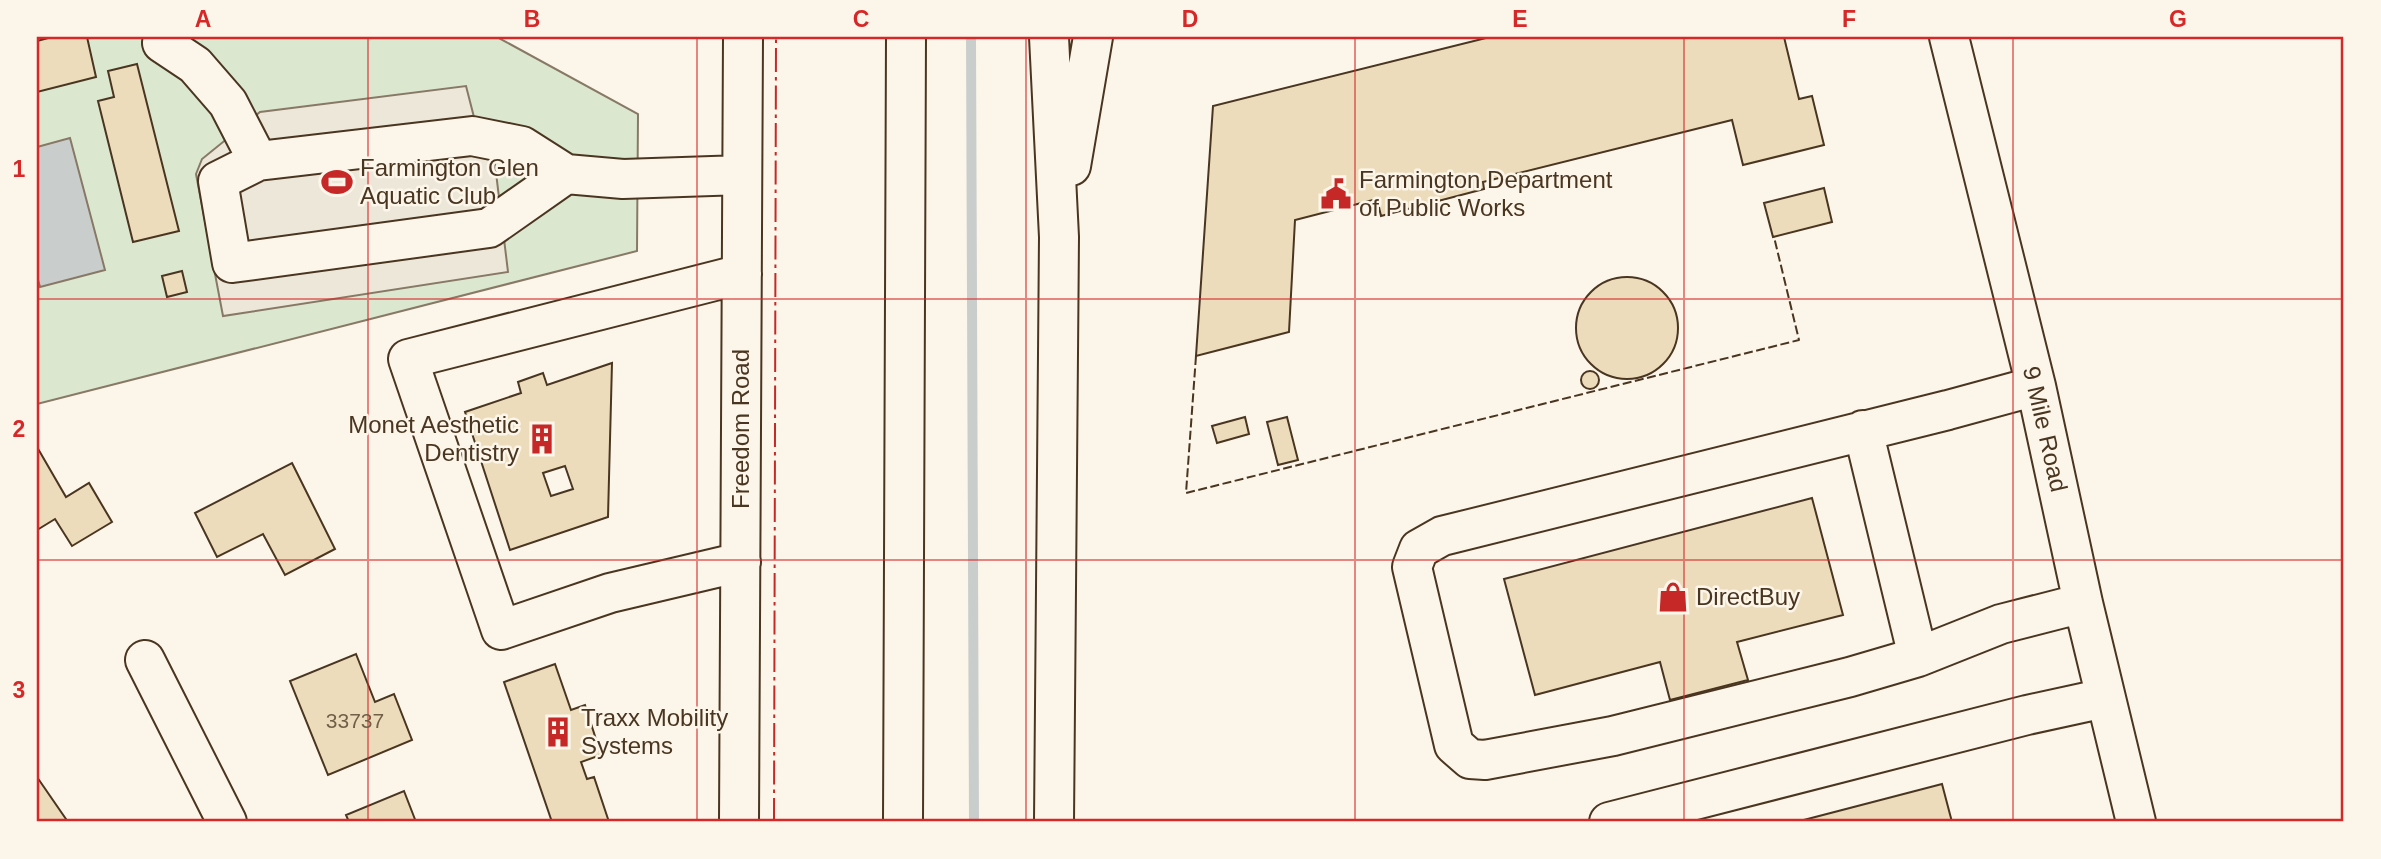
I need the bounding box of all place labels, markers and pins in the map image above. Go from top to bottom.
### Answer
place label: Farmington Glen Aquatic Club [360,154,539,209]
sports icon: Farmington Glen Aquatic Club [320,165,354,199]
place label: Farmington Department of Public Works [1359,166,1613,221]
public building icon: Farmington Department of Public Works [1319,177,1353,211]
place label: Monet Aesthetic Dentistry [348,411,519,466]
building icon: Monet Aesthetic Dentistry [525,422,559,456]
shop icon: DirectBuy [1656,580,1690,614]
place label: DirectBuy [1696,583,1800,610]
place label: Traxx Mobility Systems [581,704,728,759]
building icon: Traxx Mobility Systems [541,715,575,749]

